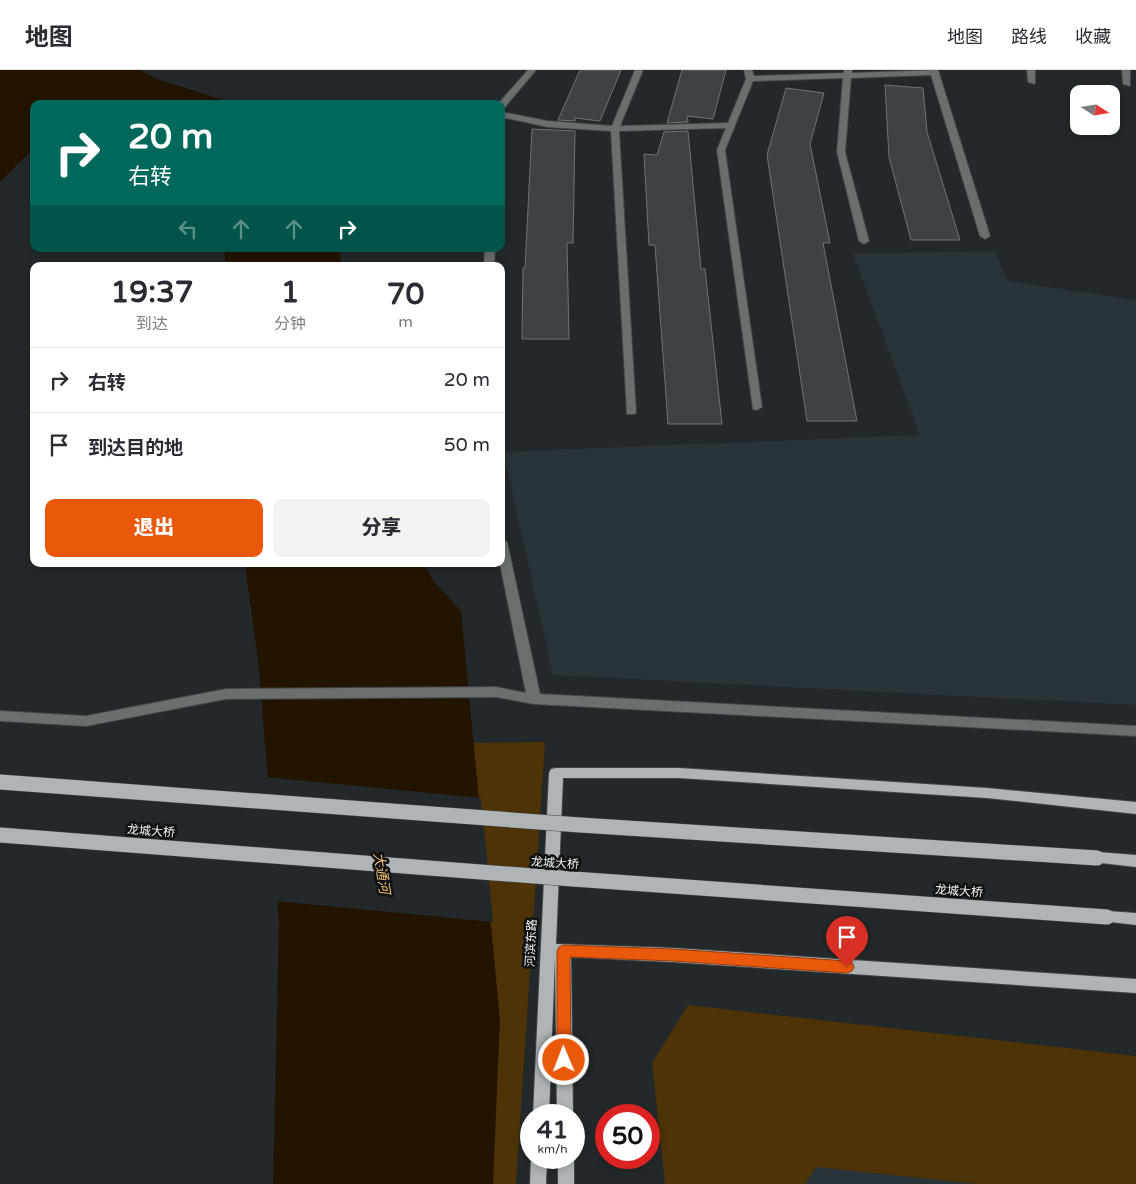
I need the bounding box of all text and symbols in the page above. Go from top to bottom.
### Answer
text: 地图 [25,23,73,52]
text: 地图 [947,26,983,48]
text: 路线 [1011,26,1047,48]
text: 收藏 [1075,26,1111,48]
north arrow [1070,85,1120,135]
map controls [1070,85,1120,135]
text: 20 m [128,116,213,158]
icon: right [45,120,110,185]
text: 右转 [128,164,172,190]
icon: left [174,215,202,243]
icon: ahead [227,215,255,243]
icon: ahead [280,215,308,243]
icon: right [333,215,361,243]
text: 19:37 [111,274,194,311]
text: 1 [281,274,300,311]
text: 70 [387,276,424,313]
text: m [398,312,413,332]
text: 到达 [136,314,168,334]
text: 分钟 [274,314,306,334]
icon: right [45,366,73,394]
text: 20 m [444,369,490,391]
text: 右转 [88,372,126,394]
icon: arrive [45,431,73,459]
text: 50 m [444,434,490,456]
text: 到达目的地 [88,437,183,459]
button: 退出 [45,499,263,557]
button: 分享 [273,499,490,557]
street label: 龙城大桥 [127,822,175,840]
water label: 大通河 [370,851,394,898]
street label: 龙城大桥 [531,854,579,872]
street label: 龙城大桥 [935,882,983,900]
pin [826,916,868,967]
street label: 河滨东路 [523,919,539,967]
icon: arrive [833,923,861,951]
position arrow [537,1033,589,1085]
speed limit sign: 50 [595,1104,660,1169]
text: 41 [537,1115,568,1145]
text: km/h [537,1142,568,1156]

